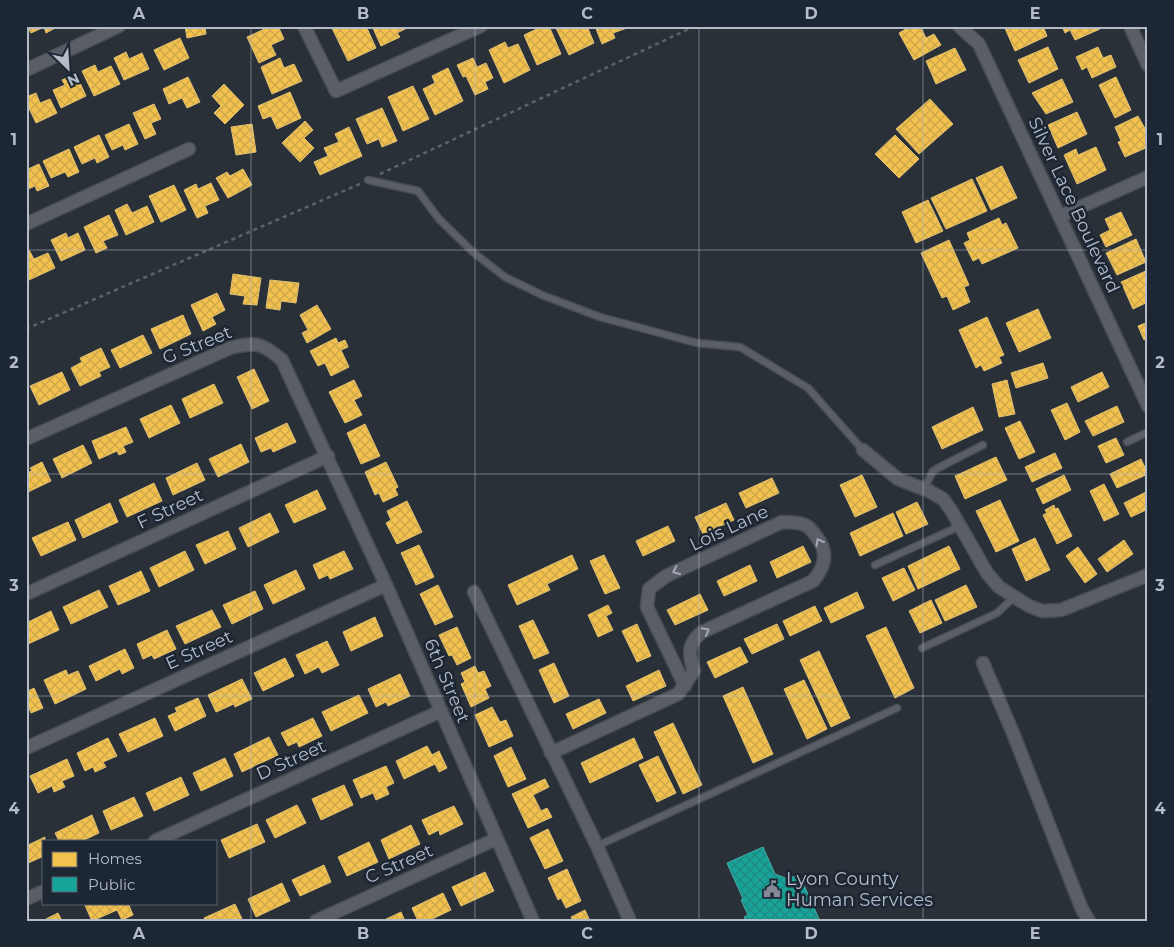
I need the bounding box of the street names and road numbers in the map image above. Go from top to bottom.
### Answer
street label: Silver Lace Boulevard [1024,114,1124,296]
street label: G Street [159,321,235,369]
street label: F Street [133,484,207,534]
street label: Lois Lane [686,500,772,556]
street label: E Street [162,625,236,675]
street label: 6th Street [419,635,475,727]
street label: D Street [253,735,329,785]
street label: C Street [362,839,436,889]

